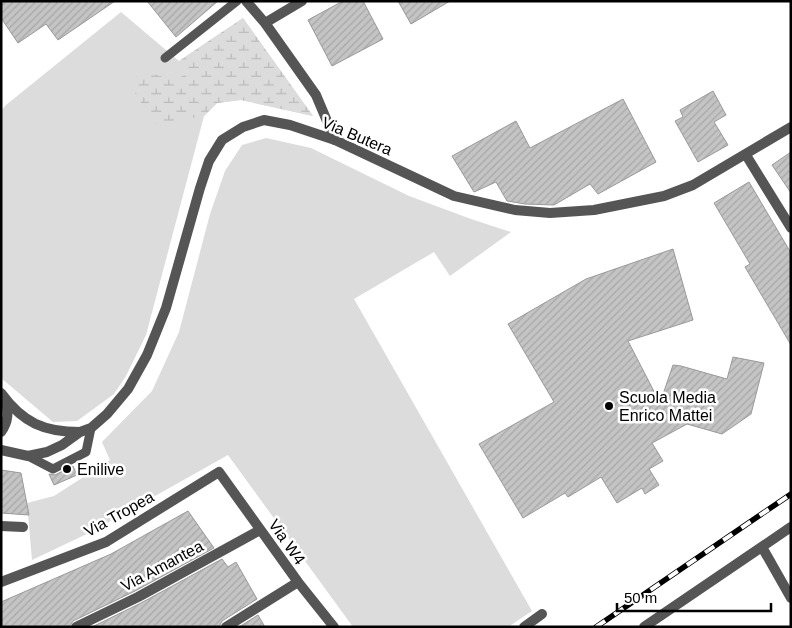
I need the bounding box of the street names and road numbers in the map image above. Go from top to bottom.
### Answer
street label: Via Butera [319,114,395,158]
street label: Via Tropea [81,488,157,540]
street label: Via W4 [265,516,309,568]
street label: Via Amantea [118,537,206,595]

